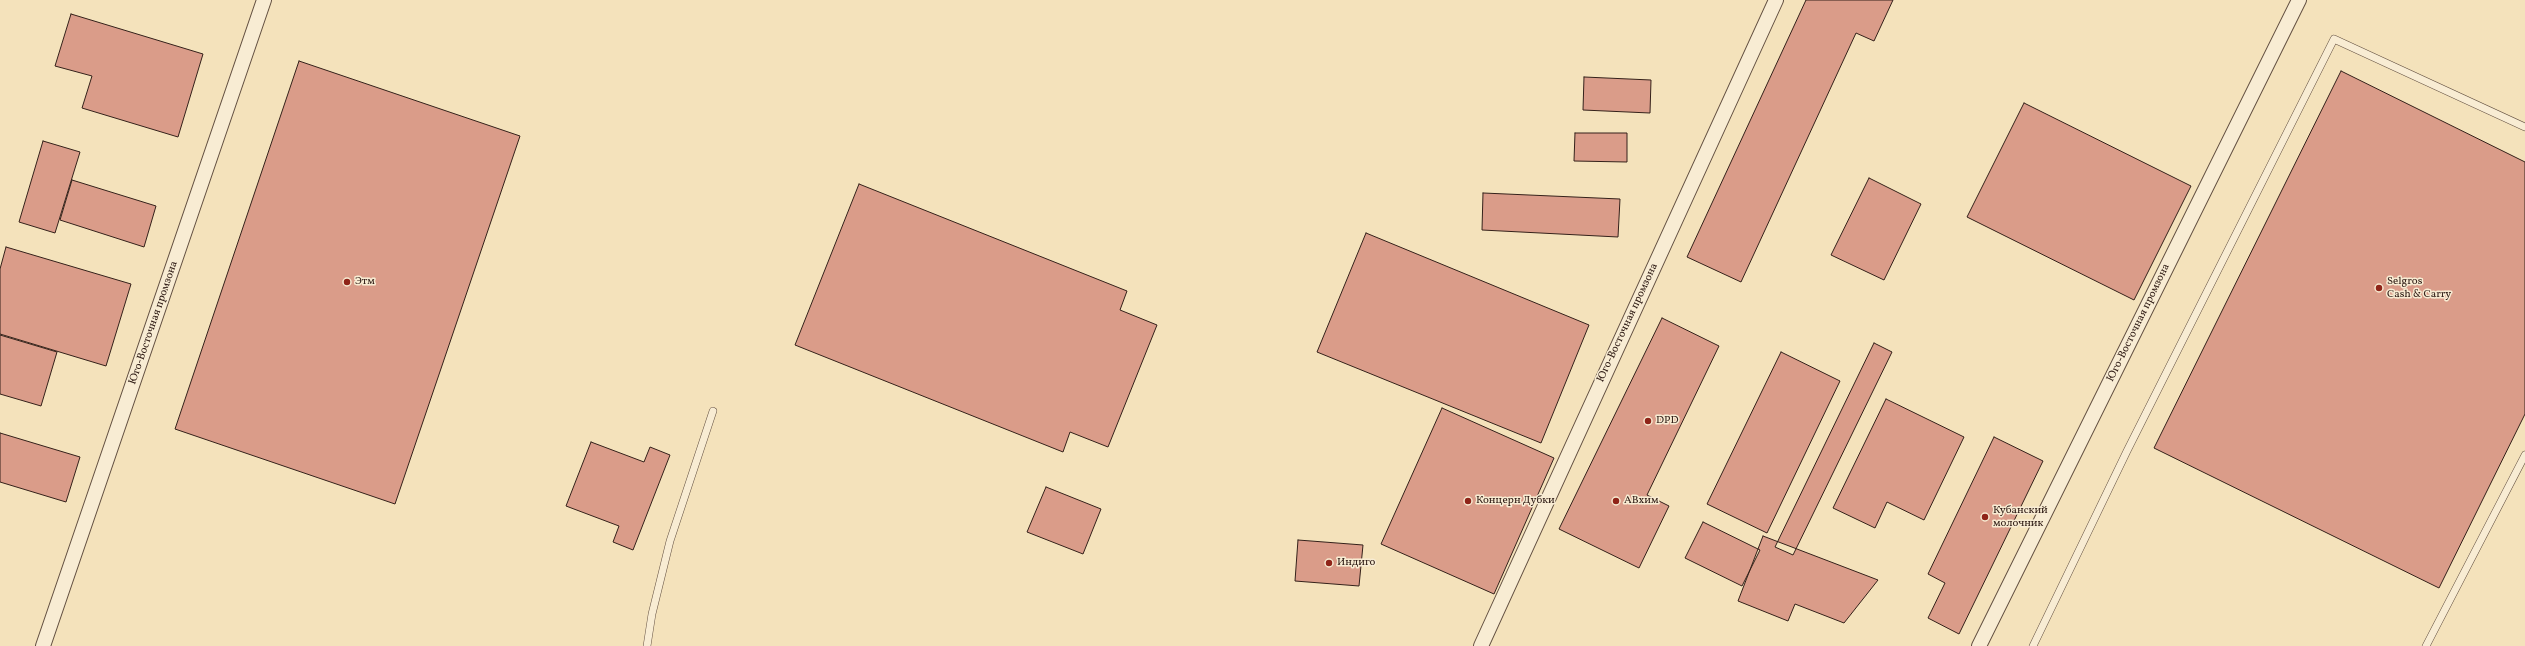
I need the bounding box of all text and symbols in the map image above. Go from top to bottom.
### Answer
street label: Юго-Восточная промзона [127,260,181,386]
street label: Юго-Восточная промзона [1595,261,1661,385]
street label: Юго-Восточная промзона [2105,262,2173,384]
place label: Этм [355,275,375,289]
place label: Selgros Cash & Carry [2387,275,2451,301]
marker: Этм [342,277,352,287]
marker: Selgros Cash & Carry [2374,283,2384,293]
place label: DPD [1656,414,1678,428]
marker: DPD [1643,416,1653,426]
place label: Концерн Дубки [1476,494,1555,508]
place label: АВхим [1624,494,1659,508]
marker: Концерн Дубки [1463,496,1473,506]
marker: АВхим [1611,496,1621,506]
place label: Кубанский молочник [1993,504,2048,530]
marker: Кубанский молочник [1980,512,1990,522]
place label: Индиго [1337,556,1375,570]
marker: Индиго [1324,558,1334,568]

